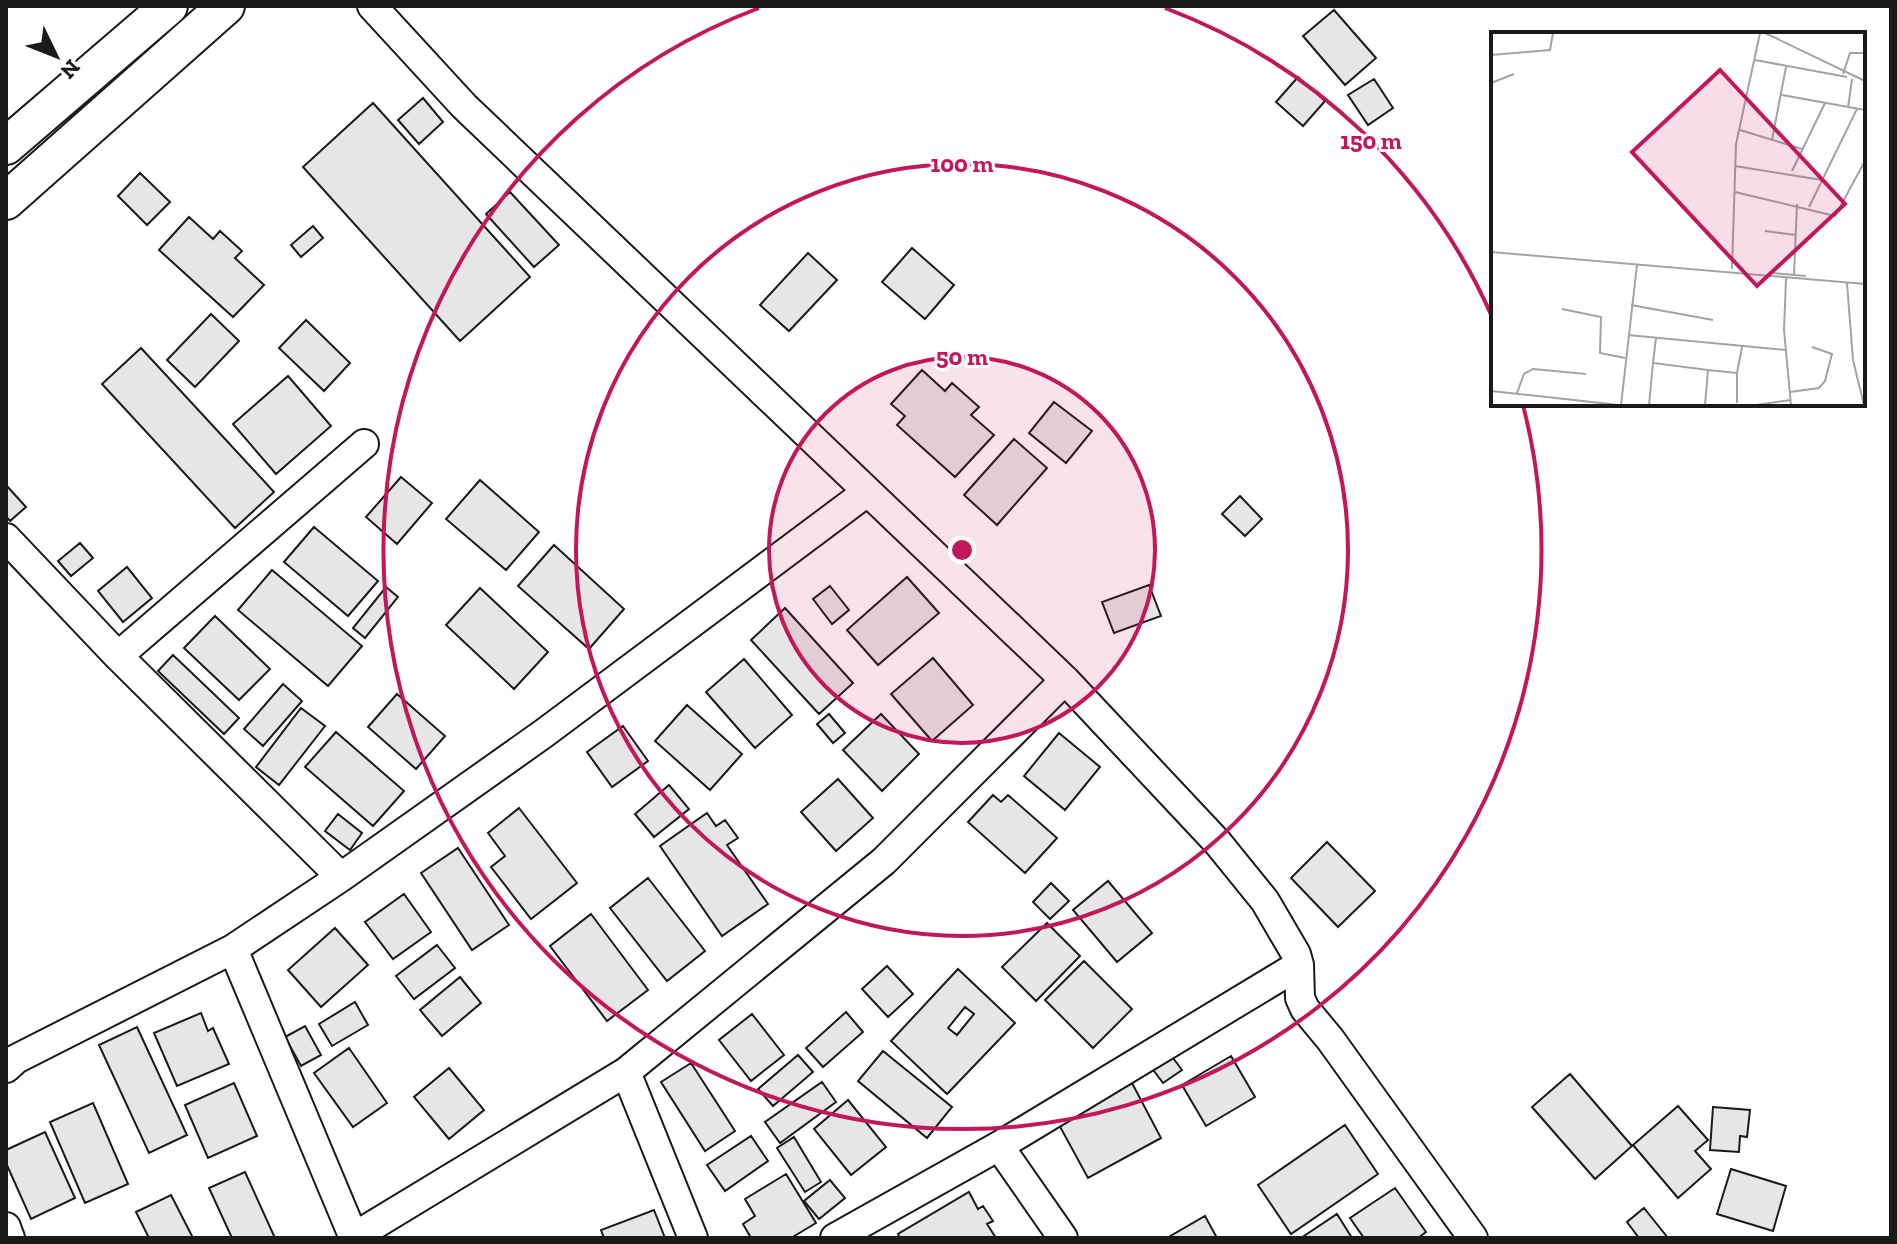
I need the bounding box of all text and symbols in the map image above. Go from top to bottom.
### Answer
north arrow [16,16,96,96]
inset map [1491,32,1865,406]
text: N [55,54,86,85]
text: 150 m [1340,126,1402,155]
text: 100 m [931,149,993,178]
text: 50 m [936,342,988,371]
centre of rings [948,536,976,564]

